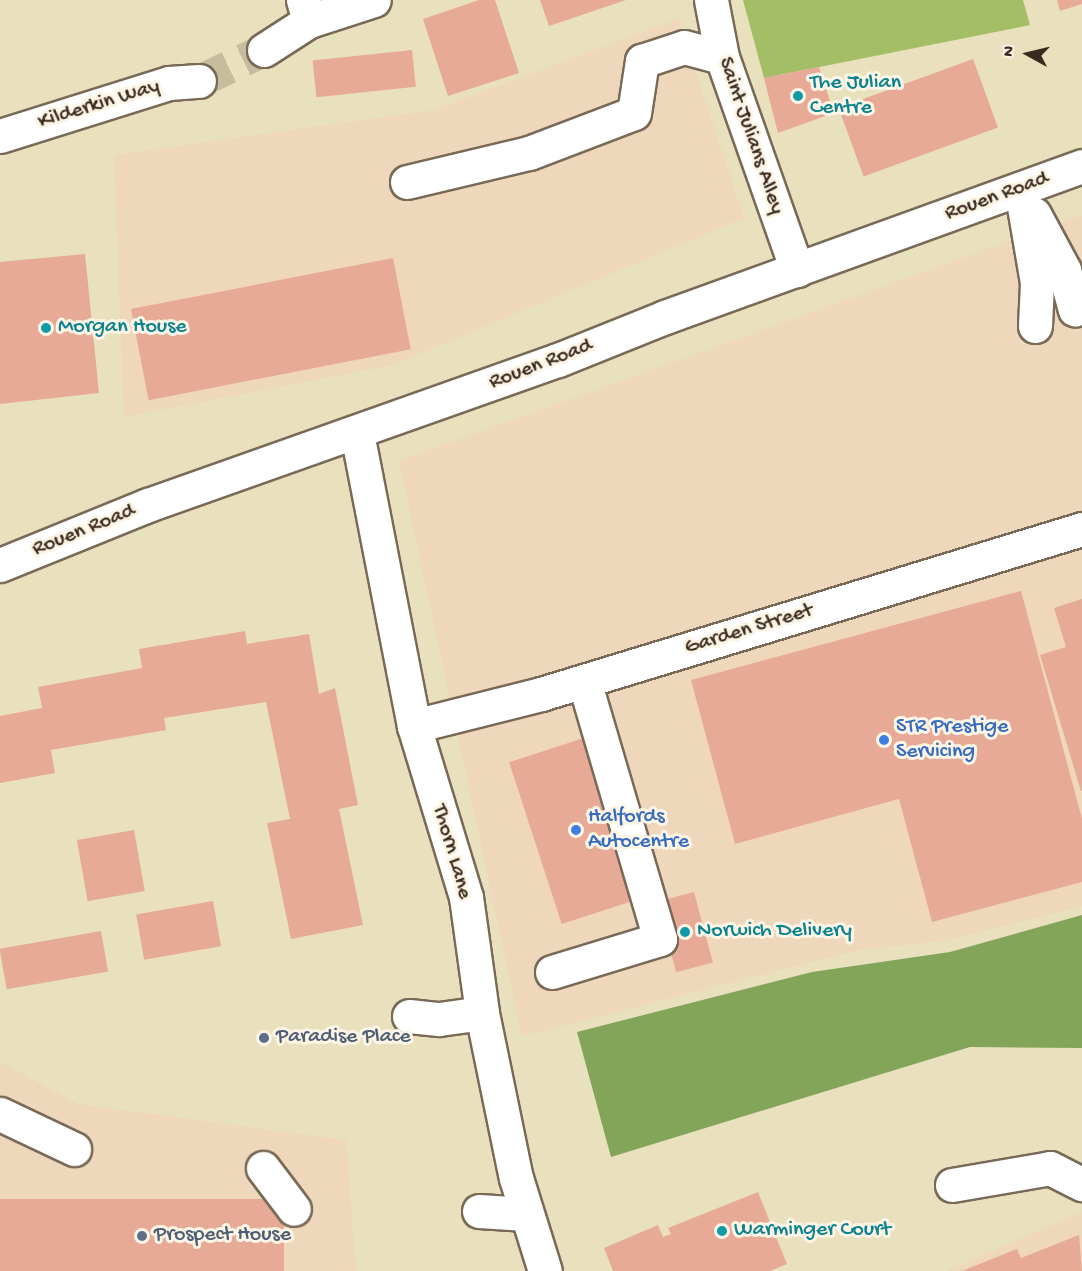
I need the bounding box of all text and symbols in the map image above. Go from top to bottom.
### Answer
north arrow [998,24,1058,84]
text: N [1000,45,1020,58]
street label: Saint Julians Alley [711,54,789,218]
place label: The Julian Centre [810,70,901,122]
street label: Kilderkin Way [35,74,163,136]
marker: The Julian Centre [791,89,805,103]
street label: Rouen Road [942,166,1052,228]
place label: Morgan House [58,315,187,341]
marker: Morgan House [39,321,53,335]
street label: Rouen Road [486,333,596,397]
street label: Rouen Road [29,498,139,564]
street label: Garden Street [682,598,816,662]
place label: STR Prestige Servicing [896,714,1008,766]
marker: STR Prestige Servicing [877,733,891,747]
street label: Thorn Lane [425,802,477,902]
place label: Halfords Autocentre [588,804,689,855]
marker: Halfords Autocentre [569,823,583,837]
place label: Norwich Delivery [697,919,852,945]
marker: Norwich Delivery [678,925,692,939]
place label: Paradise Place [276,1025,411,1051]
marker: Paradise Place [257,1031,271,1045]
place label: Warminger Court [734,1218,891,1244]
place label: Prospect House [154,1223,291,1249]
marker: Warminger Court [715,1224,729,1238]
marker: Prospect House [135,1229,149,1243]

